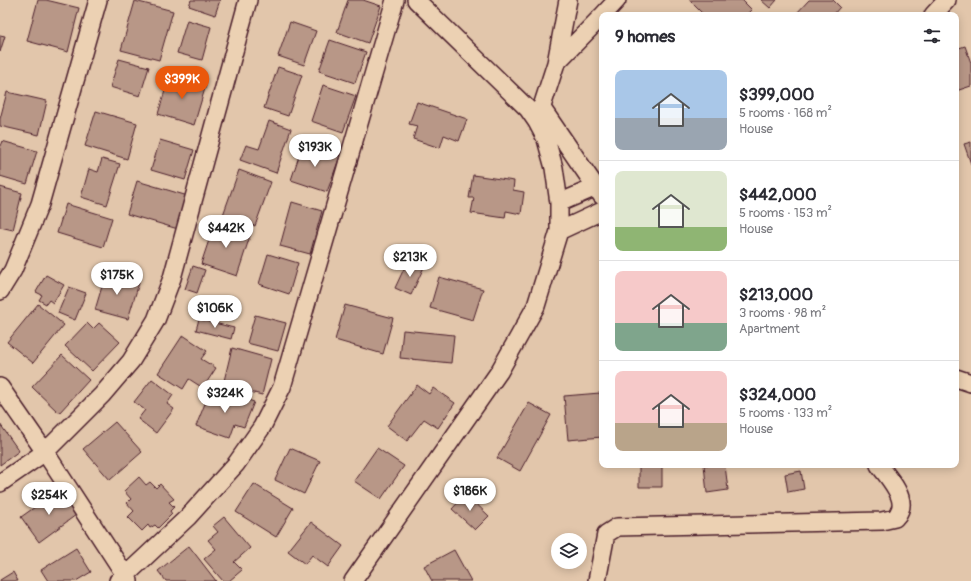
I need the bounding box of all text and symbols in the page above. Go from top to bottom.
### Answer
icon: filters [921,25,943,47]
text: 9 homes [615,26,675,47]
pin: $399K [154,66,210,100]
text: $399K [164,71,200,87]
text: $399,000 [739,84,814,105]
icon: home [647,86,695,134]
text: 5 rooms · 168 m² [739,105,832,121]
text: House [739,121,773,137]
pin: $193K [287,134,343,168]
text: $193K [298,139,332,155]
text: $442,000 [739,184,817,205]
icon: home [647,187,695,235]
text: 5 rooms · 153 m² [739,205,832,221]
pin: $442K [198,215,254,249]
text: $442K [207,220,245,236]
text: House [739,221,773,237]
pin: $213K [382,244,438,278]
text: $213K [393,249,427,265]
pin: $175K [89,262,145,296]
text: $175K [100,267,134,283]
text: $213,000 [739,284,813,305]
icon: home [647,287,695,335]
pin: $106K [187,295,243,329]
text: $106K [197,300,233,316]
text: 3 rooms · 98 m² [739,305,826,321]
text: Apartment [739,321,800,337]
pin: $324K [197,380,253,414]
text: $324,000 [739,384,816,405]
text: $324K [207,385,243,401]
icon: home [647,387,695,435]
text: 5 rooms · 133 m² [739,405,832,421]
text: House [739,421,773,437]
pin: $186K [442,478,498,512]
pin: $254K [21,482,77,516]
text: $186K [453,483,487,499]
text: $254K [31,487,67,503]
map controls [551,533,587,569]
button: layers [551,533,587,569]

